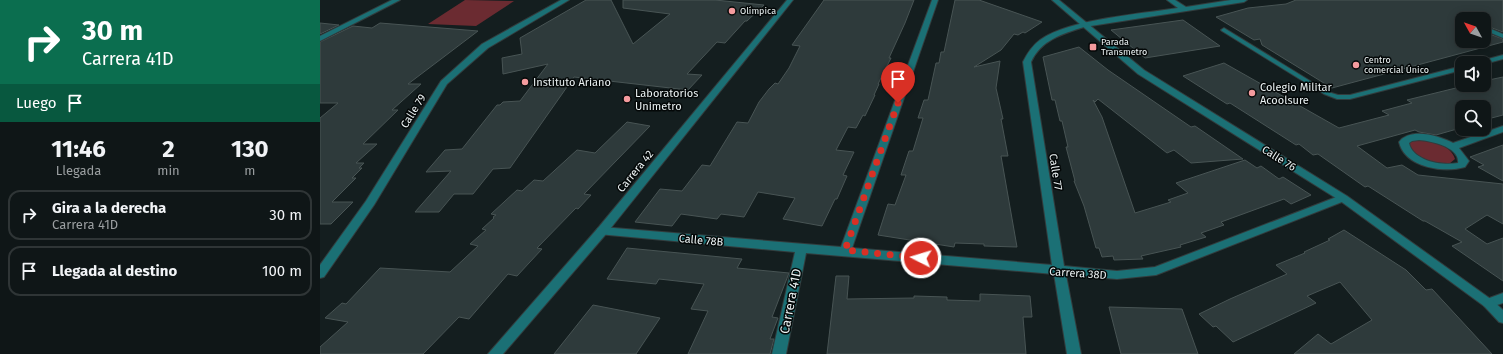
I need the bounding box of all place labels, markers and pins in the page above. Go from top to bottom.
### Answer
marker: Olímpica [727,6,737,16]
place label: Olímpica [740,6,776,16]
place label: Parada Transmetro [1101,37,1147,57]
marker: Parada Transmetro [1088,42,1098,52]
place label: Centro comercial Único [1364,55,1429,75]
marker: Centro comercial Único [1351,60,1361,70]
pin [881,62,915,103]
place label: Instituto Ariano [533,76,611,89]
marker: Instituto Ariano [520,77,530,87]
place label: Colegio Militar Acoolsure [1260,81,1333,107]
place label: Laboratorios Unimetro [635,87,698,113]
marker: Colegio Militar Acoolsure [1247,88,1257,98]
marker: Laboratorios Unimetro [622,94,632,104]

